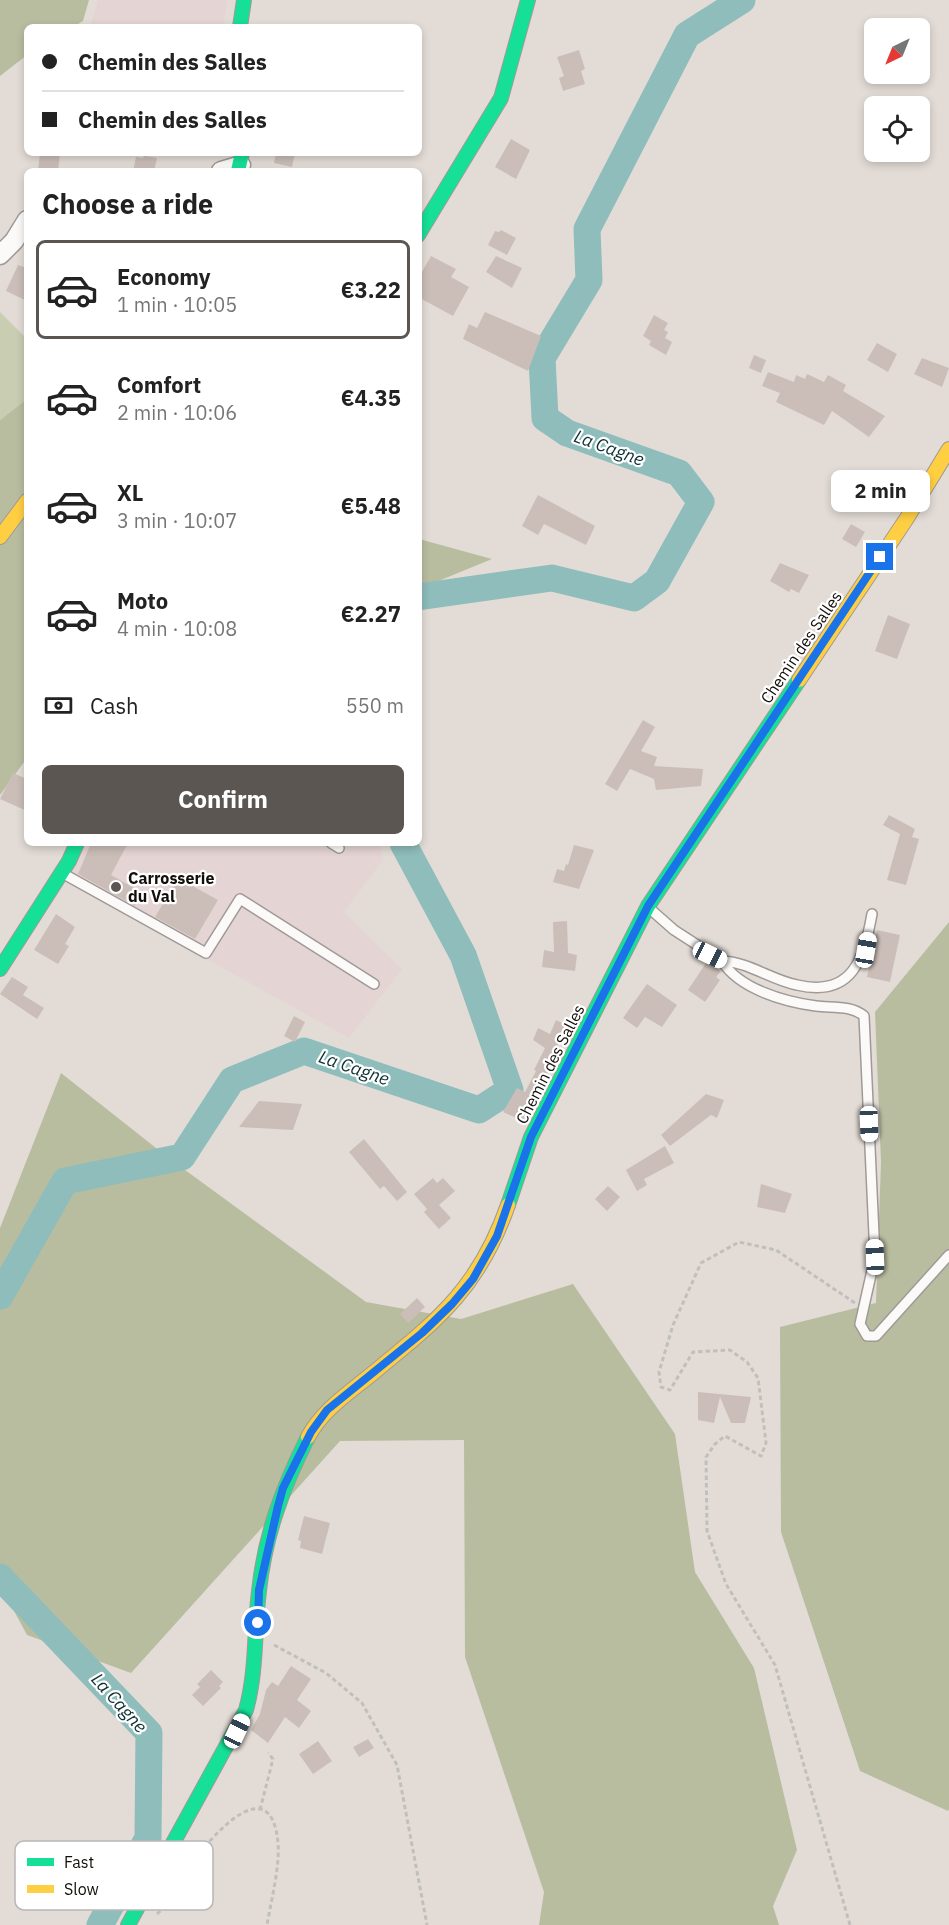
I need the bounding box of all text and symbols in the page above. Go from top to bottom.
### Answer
north arrow [864,18,930,84]
map controls [864,18,930,162]
text: Chemin des Salles [78,47,267,76]
button: locate [864,96,930,162]
text: Chemin des Salles [78,105,267,134]
text: Choose a ride [42,186,213,221]
text: Economy [117,262,211,291]
icon: car [45,263,99,317]
text: €3.22 [341,275,401,304]
text: 1 min · 10:05 [117,291,237,318]
text: Comfort [117,370,201,399]
icon: car [45,371,99,425]
text: €4.35 [341,383,401,412]
text: 2 min · 10:06 [117,399,237,426]
water label: La Cagne [571,424,647,471]
callout: 2 min [830,470,930,512]
text: 2 min [854,477,907,504]
text: XL [117,478,143,507]
icon: car [45,479,99,533]
text: €5.48 [341,491,401,520]
text: 3 min · 10:07 [117,507,237,534]
route end [866,543,893,570]
text: Moto [117,586,168,615]
icon: car [45,587,99,641]
street label: Chemin des Salles [756,587,846,707]
text: €2.27 [341,599,401,628]
text: 4 min · 10:08 [117,615,237,642]
icon: cash [42,689,75,722]
text: Cash [90,691,139,720]
text: 550 m [346,692,404,719]
button: Confirm [42,765,404,834]
place label: Carrosserie du Val [128,868,214,906]
marker: Carrosserie du Val [109,880,123,894]
car [854,931,878,969]
car [690,939,730,971]
street label: Chemin des Salles [511,1001,589,1127]
water label: La Cagne [316,1045,392,1090]
car [859,1106,879,1142]
car [865,1239,885,1275]
route start [244,1609,271,1636]
water label: La Cagne [86,1668,152,1737]
car [221,1711,253,1751]
legend [15,1841,213,1910]
text: Fast [64,1852,94,1872]
text: Slow [64,1879,99,1899]

